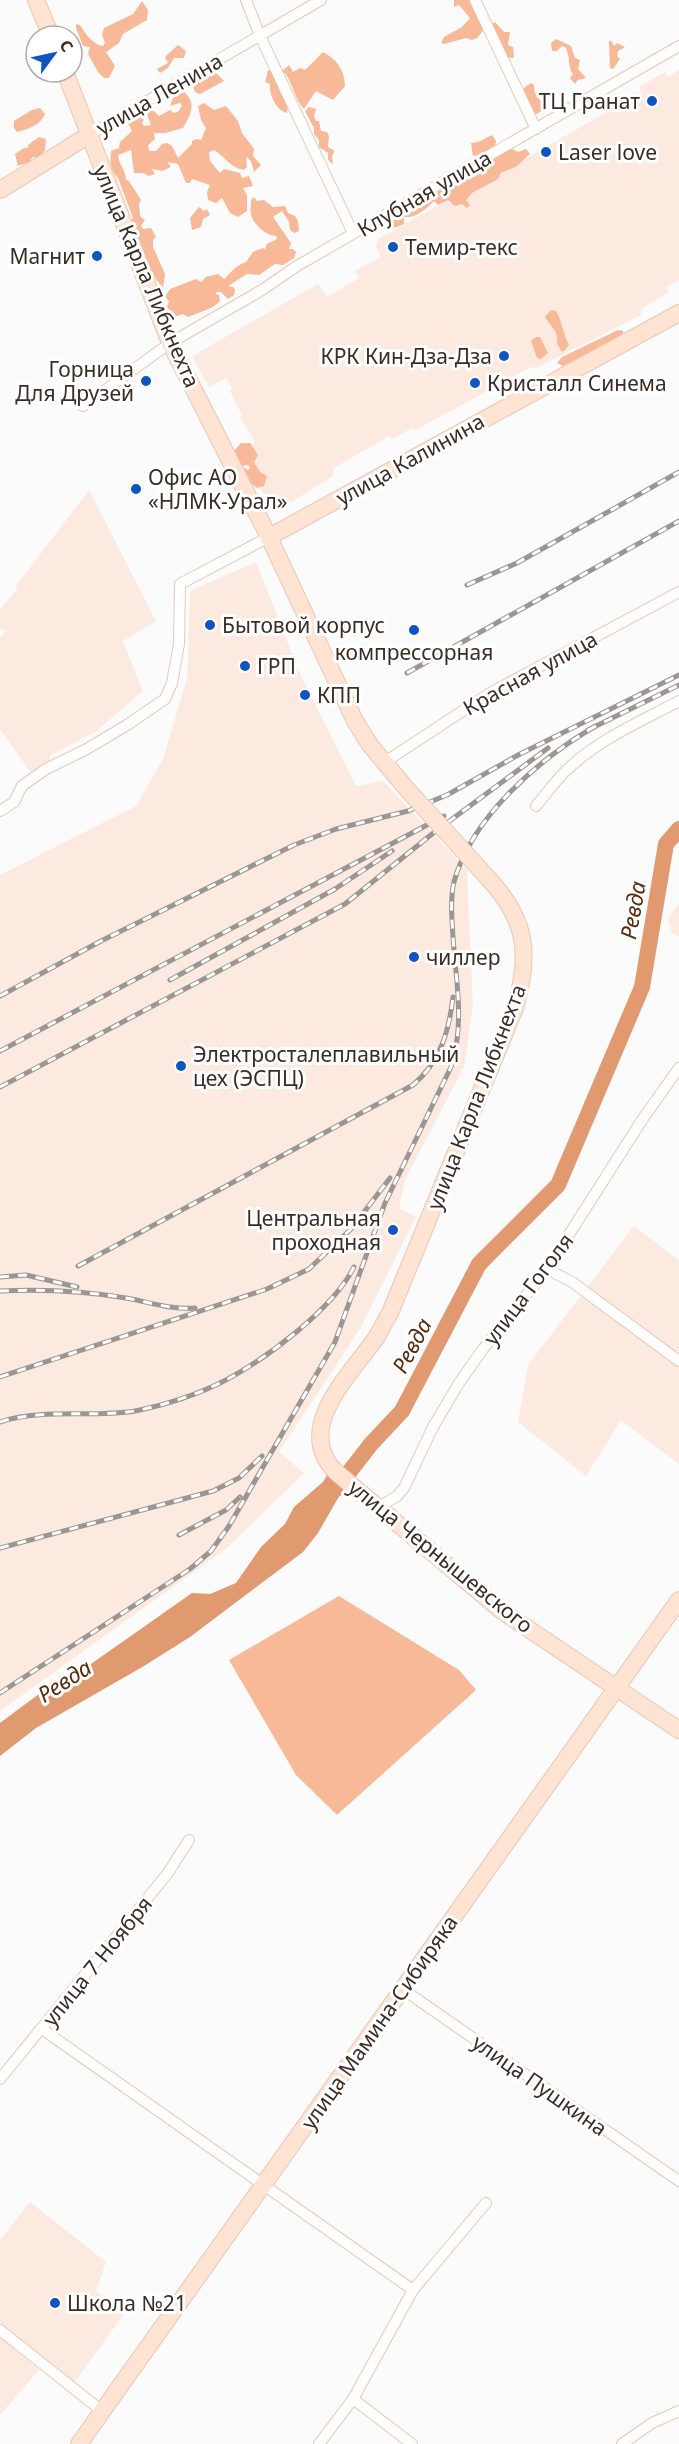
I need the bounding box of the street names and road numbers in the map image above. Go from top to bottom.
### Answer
street label: улица Ленина [91,46,227,142]
street label: Клубная улица [352,143,496,243]
street label: улица Карла Либкнехта [87,160,207,392]
street label: улица Калинина [331,407,489,511]
street label: Красная улица [458,624,602,722]
street label: улица Карла Либкнехта [420,980,532,1214]
street label: улица Гоголя [477,1227,579,1351]
street label: улица Чернышевского [343,1473,539,1639]
street label: улица 7 Ноября [36,1890,158,2032]
street label: улица Мамина-Сибиряка [294,1909,464,2135]
street label: улица Пушкина [467,2028,613,2142]

